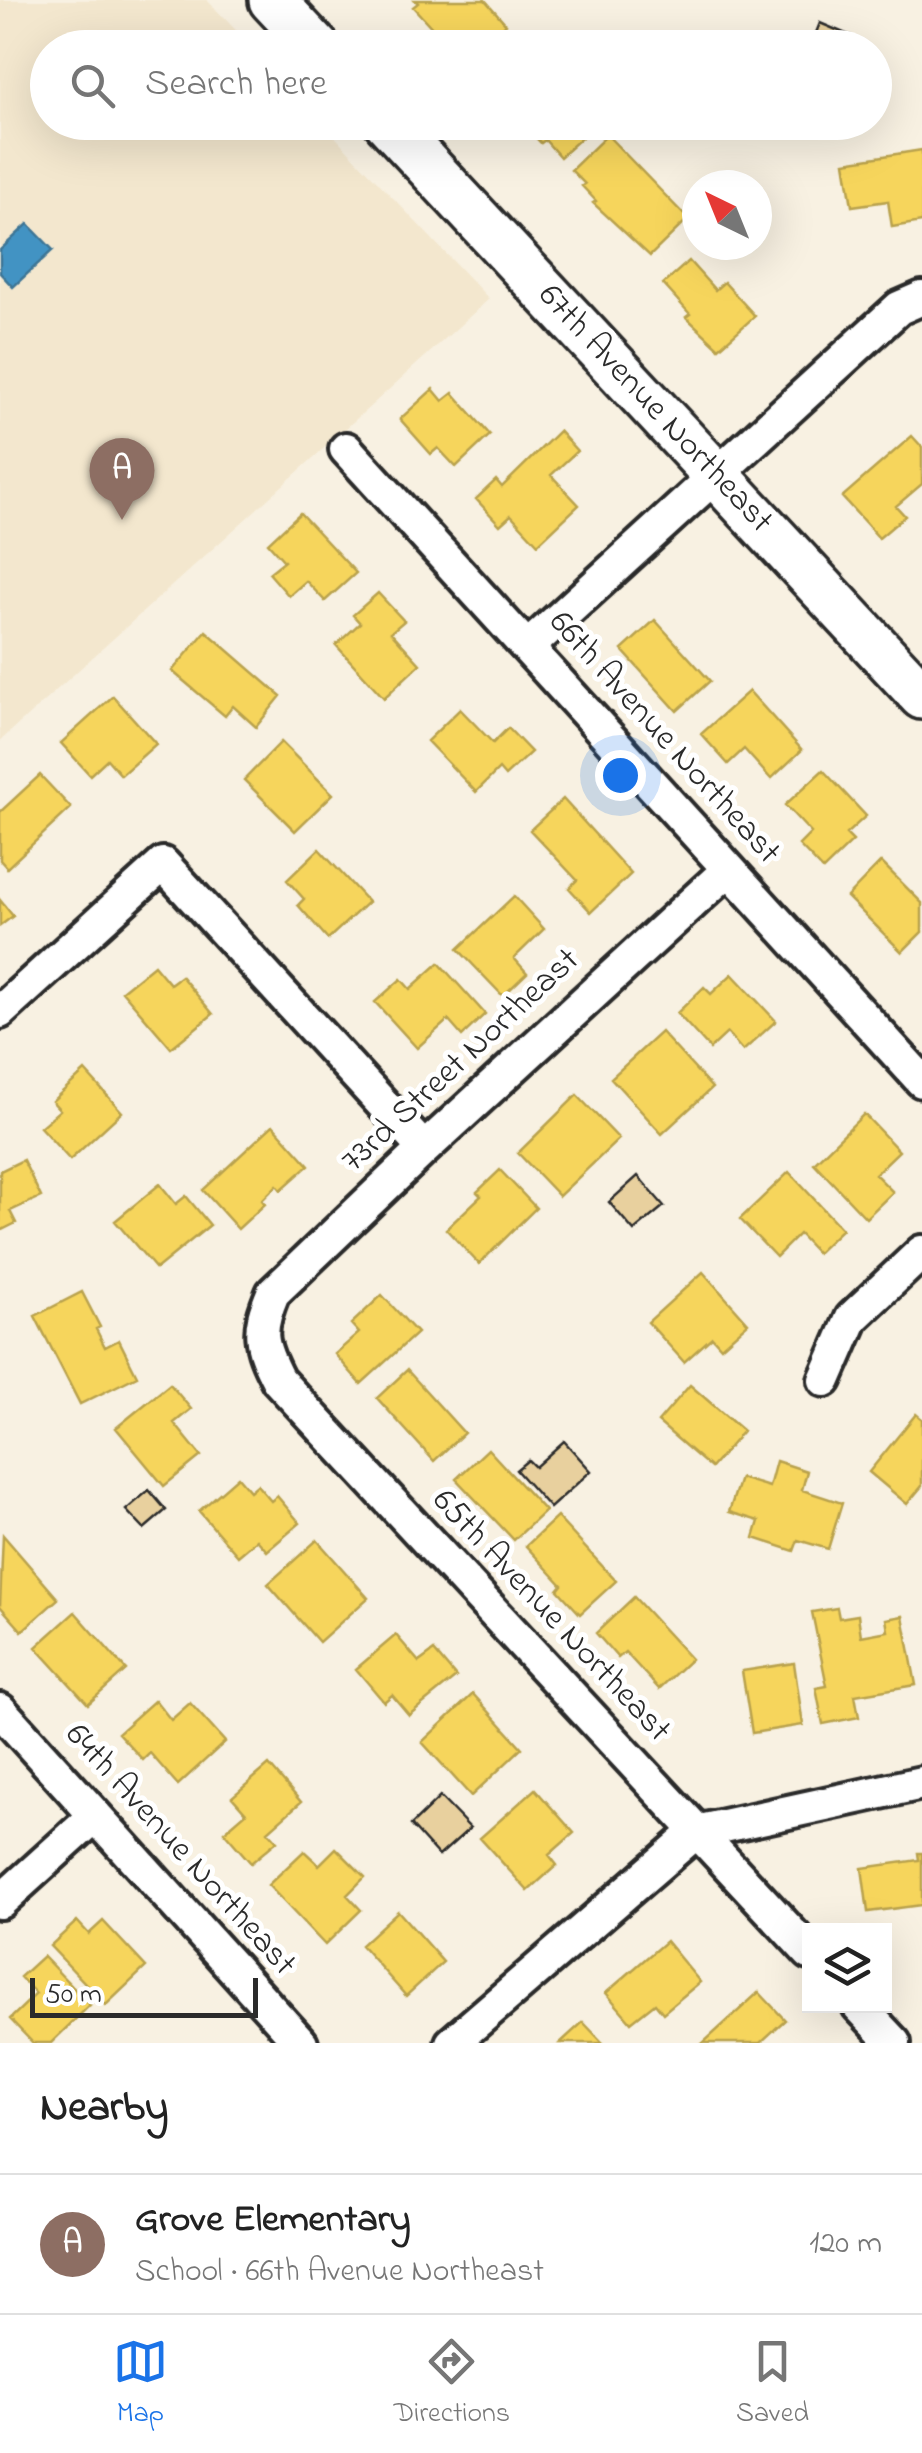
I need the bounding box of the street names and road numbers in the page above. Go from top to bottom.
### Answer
street label: 67th Avenue Northeast [525,273,785,546]
street label: 66th Avenue Northeast [536,600,792,877]
street label: 73rd Street Northeast [330,936,592,1185]
street label: 65th Avenue Northeast [419,1478,683,1755]
street label: 64th Avenue Northeast [52,1712,308,1988]

